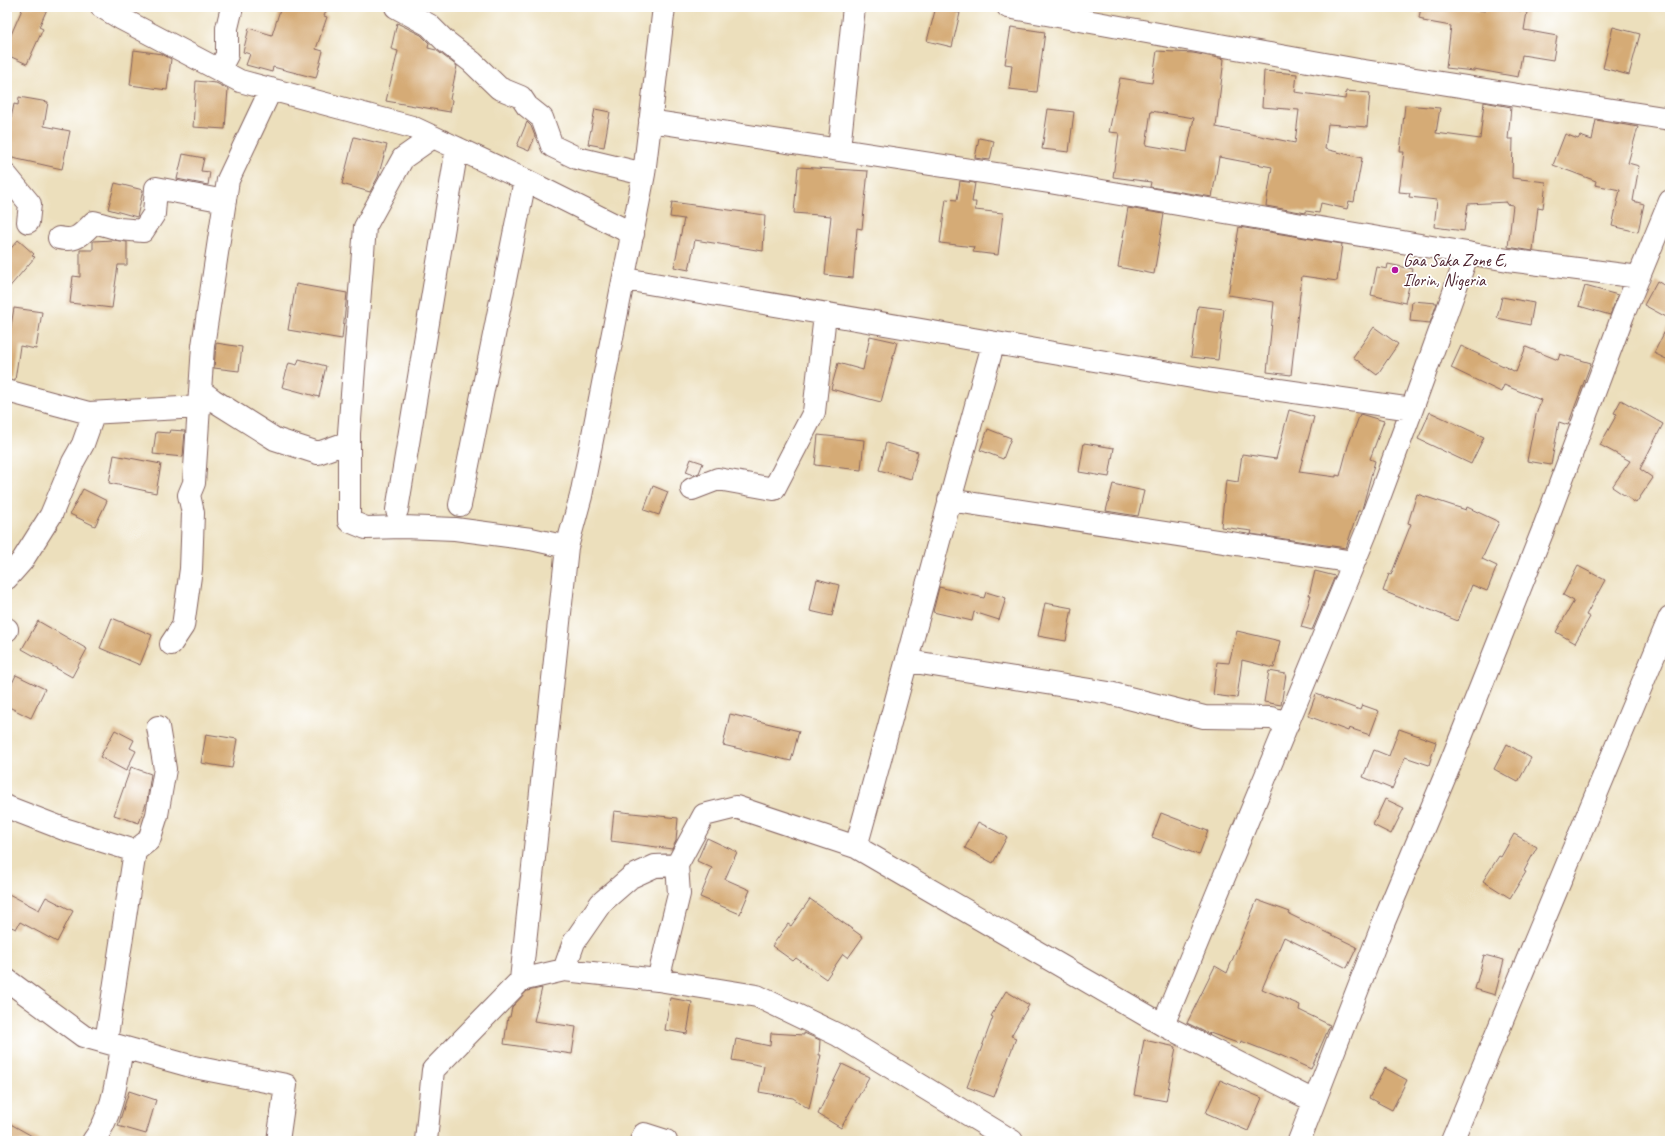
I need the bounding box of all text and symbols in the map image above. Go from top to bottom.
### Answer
place label: Gaa Saka Zone E, Ilorin, Nigeria [1403,250,1507,291]
marker: Gaa Saka Zone E, Ilorin, Nigeria [1390,265,1400,275]

